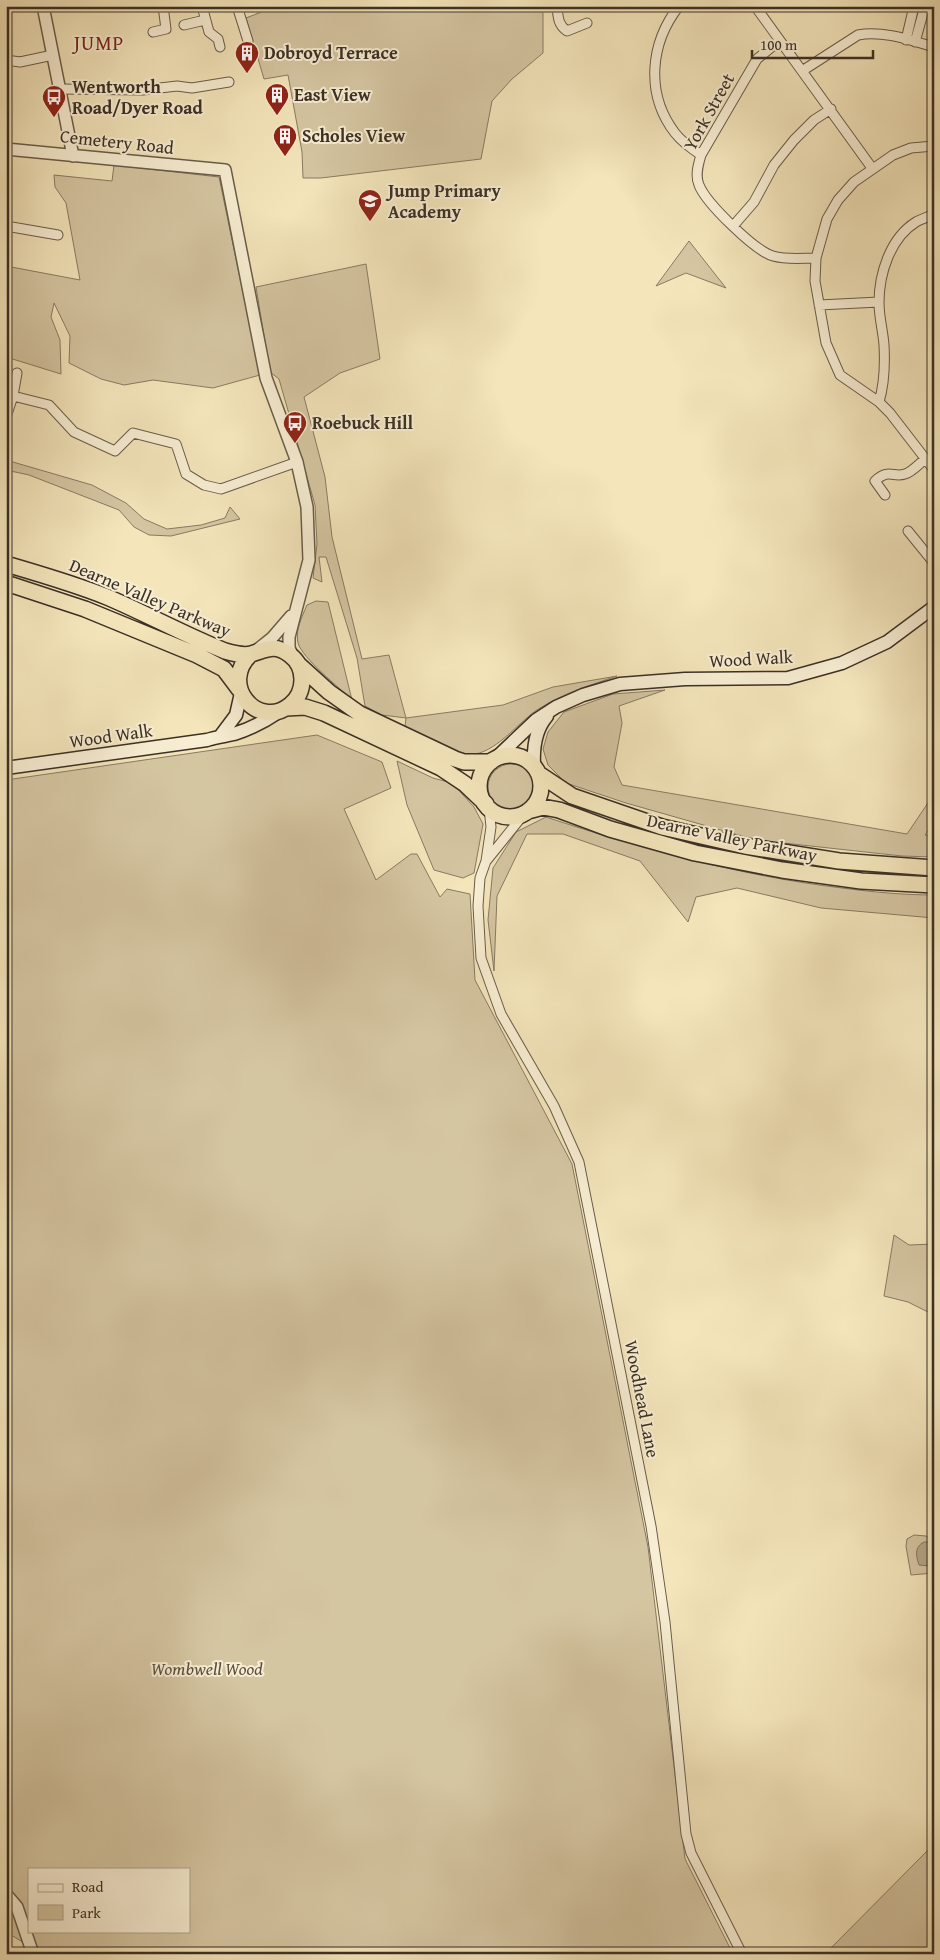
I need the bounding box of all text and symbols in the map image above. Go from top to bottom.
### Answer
district label: JUMP [71,28,124,57]
scale bar [752,28,874,60]
text: 100 m [760,34,798,55]
place label: Dobroyd Terrace [264,39,398,66]
building icon: Dobroyd Terrace [234,40,260,74]
street label: York Street [676,67,741,155]
place label: Wentworth Road/Dyer Road [72,73,204,121]
place label: East View [294,81,371,108]
building icon: East View [264,82,290,116]
bus stop icon: Wentworth Road/Dyer Road [41,84,67,118]
street label: Cemetery Road [59,122,176,161]
place label: Scholes View [302,122,405,149]
building icon: Scholes View [272,123,298,157]
place label: Jump Primary Academy [385,177,501,225]
school or university icon: Jump Primary Academy [357,188,383,222]
place label: Roebuck Hill [312,409,414,436]
bus stop icon: Roebuck Hill [282,410,308,444]
street label: Dearne Valley Parkway [65,551,235,644]
street label: Wood Walk [708,643,794,674]
street label: Wood Walk [68,716,155,755]
street label: Dearne Valley Parkway [645,806,820,869]
street label: Woodhead Lane [618,1338,667,1460]
park label: Wombwell Wood [151,1655,263,1682]
legend [28,1868,190,1932]
text: Road [72,1876,103,1897]
text: Park [72,1902,101,1923]

